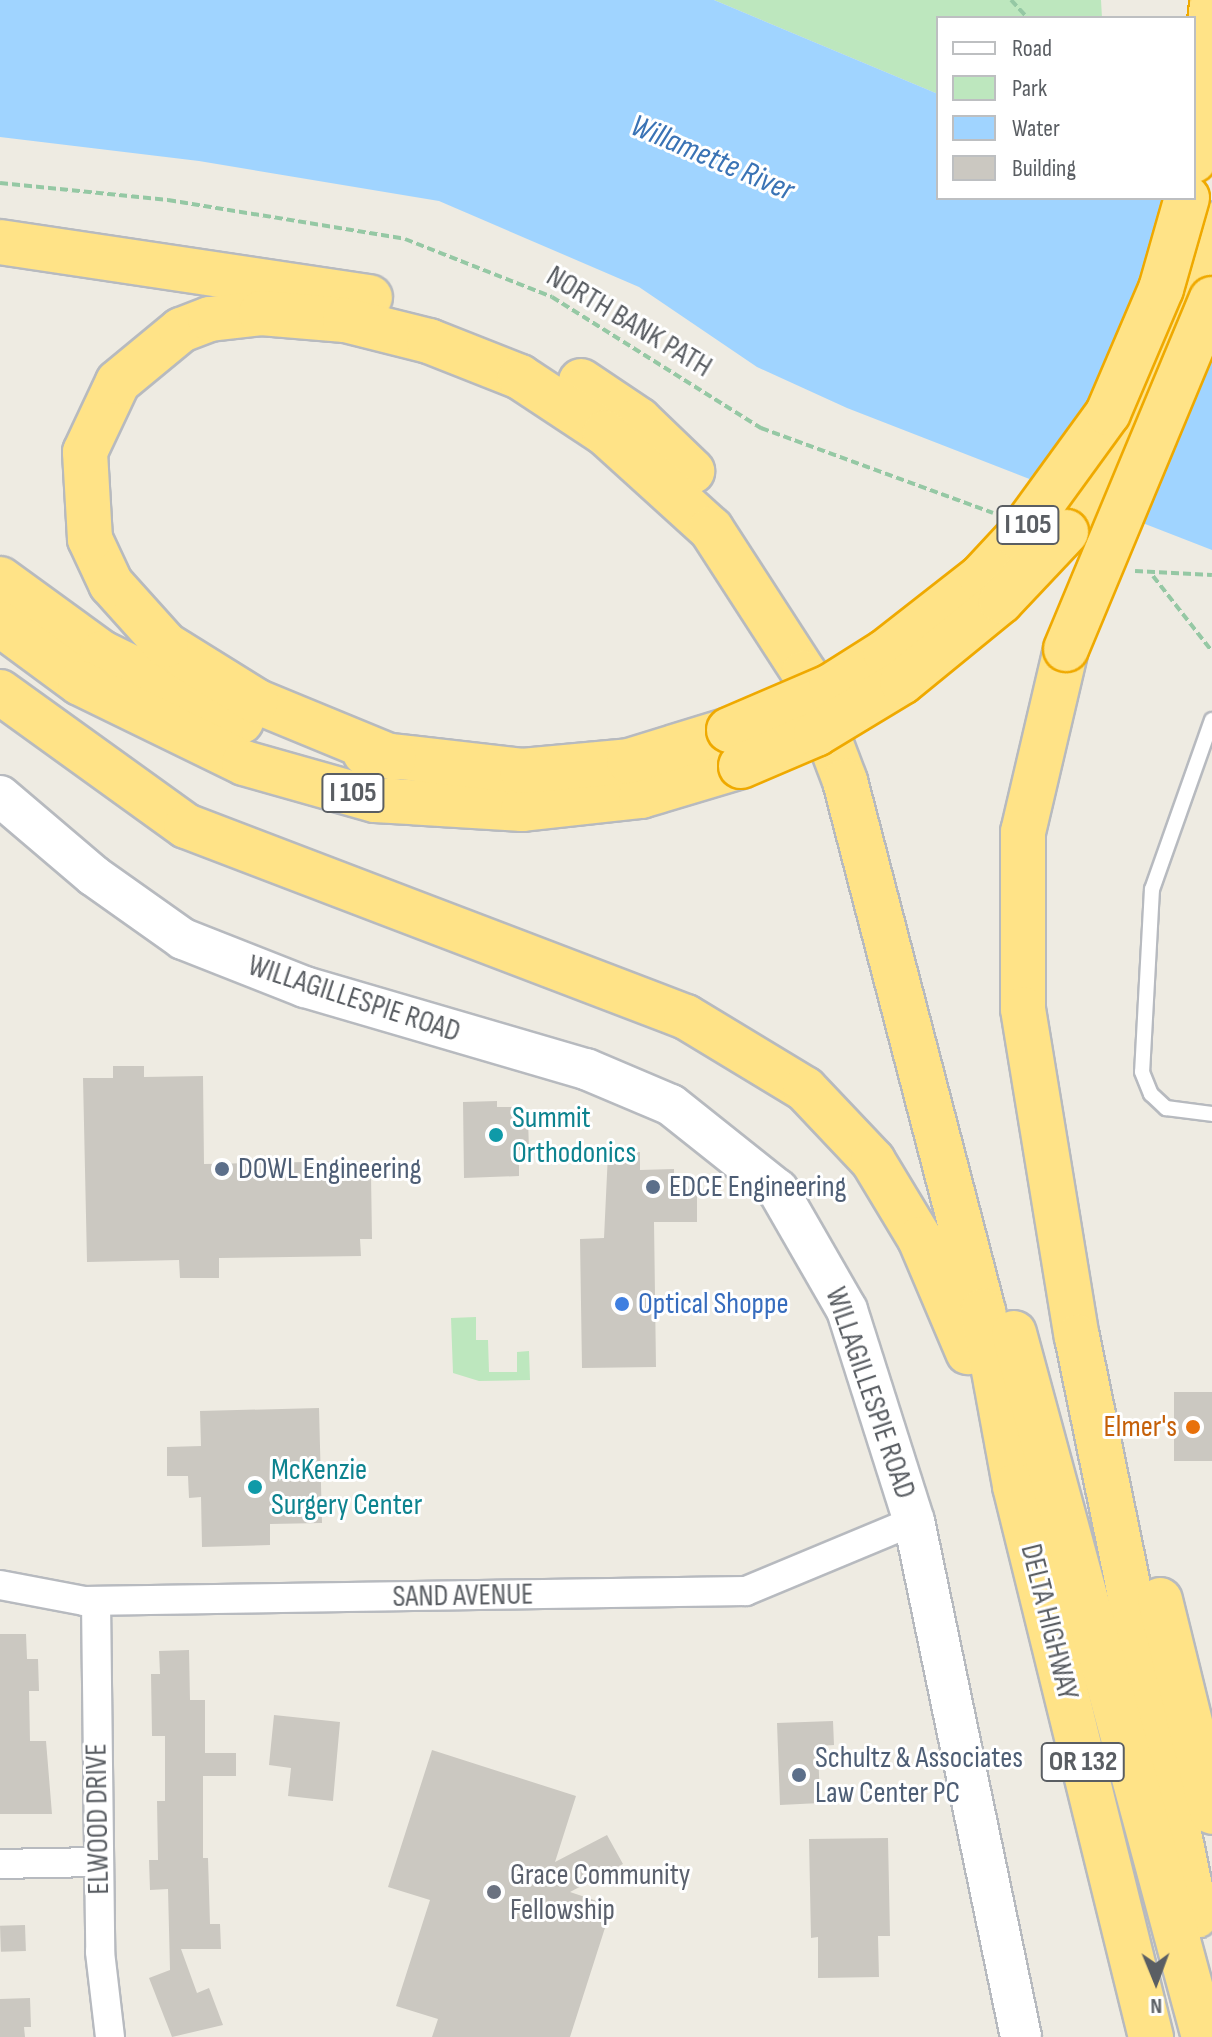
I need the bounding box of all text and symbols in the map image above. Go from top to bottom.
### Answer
legend [936,16,1196,200]
text: Road [1012,34,1052,63]
text: Park [1012,74,1047,103]
water label: Willamette River [625,107,799,211]
text: Water [1012,114,1060,143]
text: Building [1012,154,1076,183]
street label: NORTH BANK PATH [540,259,718,385]
road number: I 105 [996,501,1060,549]
road number: I 105 [321,769,385,817]
street label: WILLAGILLESPIE ROAD [243,948,465,1050]
place label: Summit Orthodonics [512,1100,636,1170]
marker: Summit Orthodonics [487,1126,505,1144]
place label: DOWL Engineering [238,1151,421,1187]
marker: DOWL Engineering [213,1160,231,1178]
place label: EDCE Engineering [669,1169,847,1205]
marker: EDCE Engineering [644,1178,662,1196]
street label: WILLAGILLESPIE ROAD [817,1283,923,1503]
place label: Optical Shoppe [638,1286,788,1322]
marker: Optical Shoppe [613,1295,631,1313]
place label: Elmer's [1103,1409,1177,1445]
marker: Elmer's [1184,1418,1202,1436]
place label: McKenzie Surgery Center [271,1452,422,1522]
marker: McKenzie Surgery Center [246,1478,264,1496]
street label: DELTA HIGHWAY [1012,1540,1086,1704]
street label: SAND AVENUE [392,1577,534,1615]
road number: OR 132 [1039,1738,1127,1786]
place label: Schultz & Associates Law Center PC [815,1740,1023,1810]
street label: ELWOOD DRIVE [79,1743,117,1895]
marker: Schultz & Associates Law Center PC [790,1766,808,1784]
place label: Grace Community Fellowship [510,1857,690,1928]
marker: Grace Community Fellowship [485,1883,503,1901]
north arrow [1116,1941,1196,2021]
text: N [1150,1992,1163,2019]

